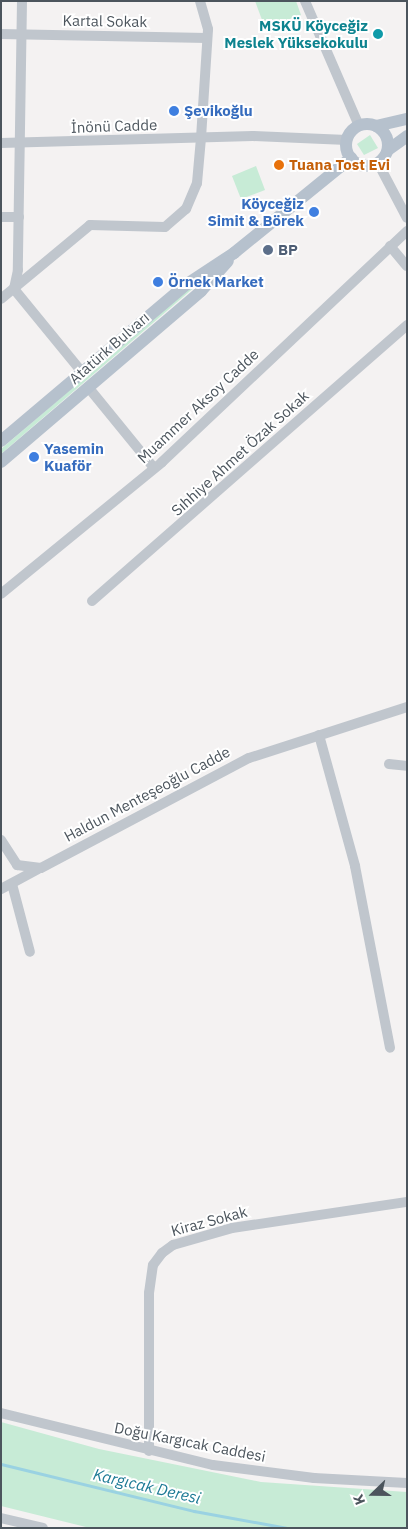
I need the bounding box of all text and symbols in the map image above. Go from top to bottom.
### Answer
street label: Kartal Sokak [63,11,147,31]
place label: MSKÜ Köyceğiz Meslek Yüksekokulu [224,16,368,51]
marker: MSKÜ Köyceğiz Meslek Yüksekokulu [372,28,384,40]
place label: Şevikoğlu [184,102,253,120]
marker: Şevikoğlu [168,105,180,117]
street label: İnönü Cadde [70,115,158,137]
place label: Tuana Tost Evi [289,156,390,174]
marker: Tuana Tost Evi [273,159,285,171]
place label: Köyceğiz Simit & Börek [207,194,304,229]
marker: Köyceğiz Simit & Börek [308,206,320,218]
place label: BP [278,241,298,259]
marker: BP [262,244,274,256]
place label: Örnek Market [168,273,264,291]
marker: Örnek Market [152,276,164,288]
street label: Atatürk Bulvarı [65,308,153,388]
street label: Muammer Aksoy Cadde [134,345,262,467]
street label: Sıhhiye Ahmet Özak Sokak [168,387,312,519]
place label: Yasemin Kuaför [44,439,104,474]
marker: Yasemin Kuaför [28,451,40,463]
street label: Haldun Menteşeoğlu Cadde [61,743,233,845]
street label: Kiraz Sokak [169,1202,249,1240]
street label: Doğu Kargıcak Caddesi [113,1419,267,1465]
water label: Kargıcak Deresi [91,1464,203,1508]
north arrow [348,1469,398,1519]
text: K [349,1492,369,1508]

